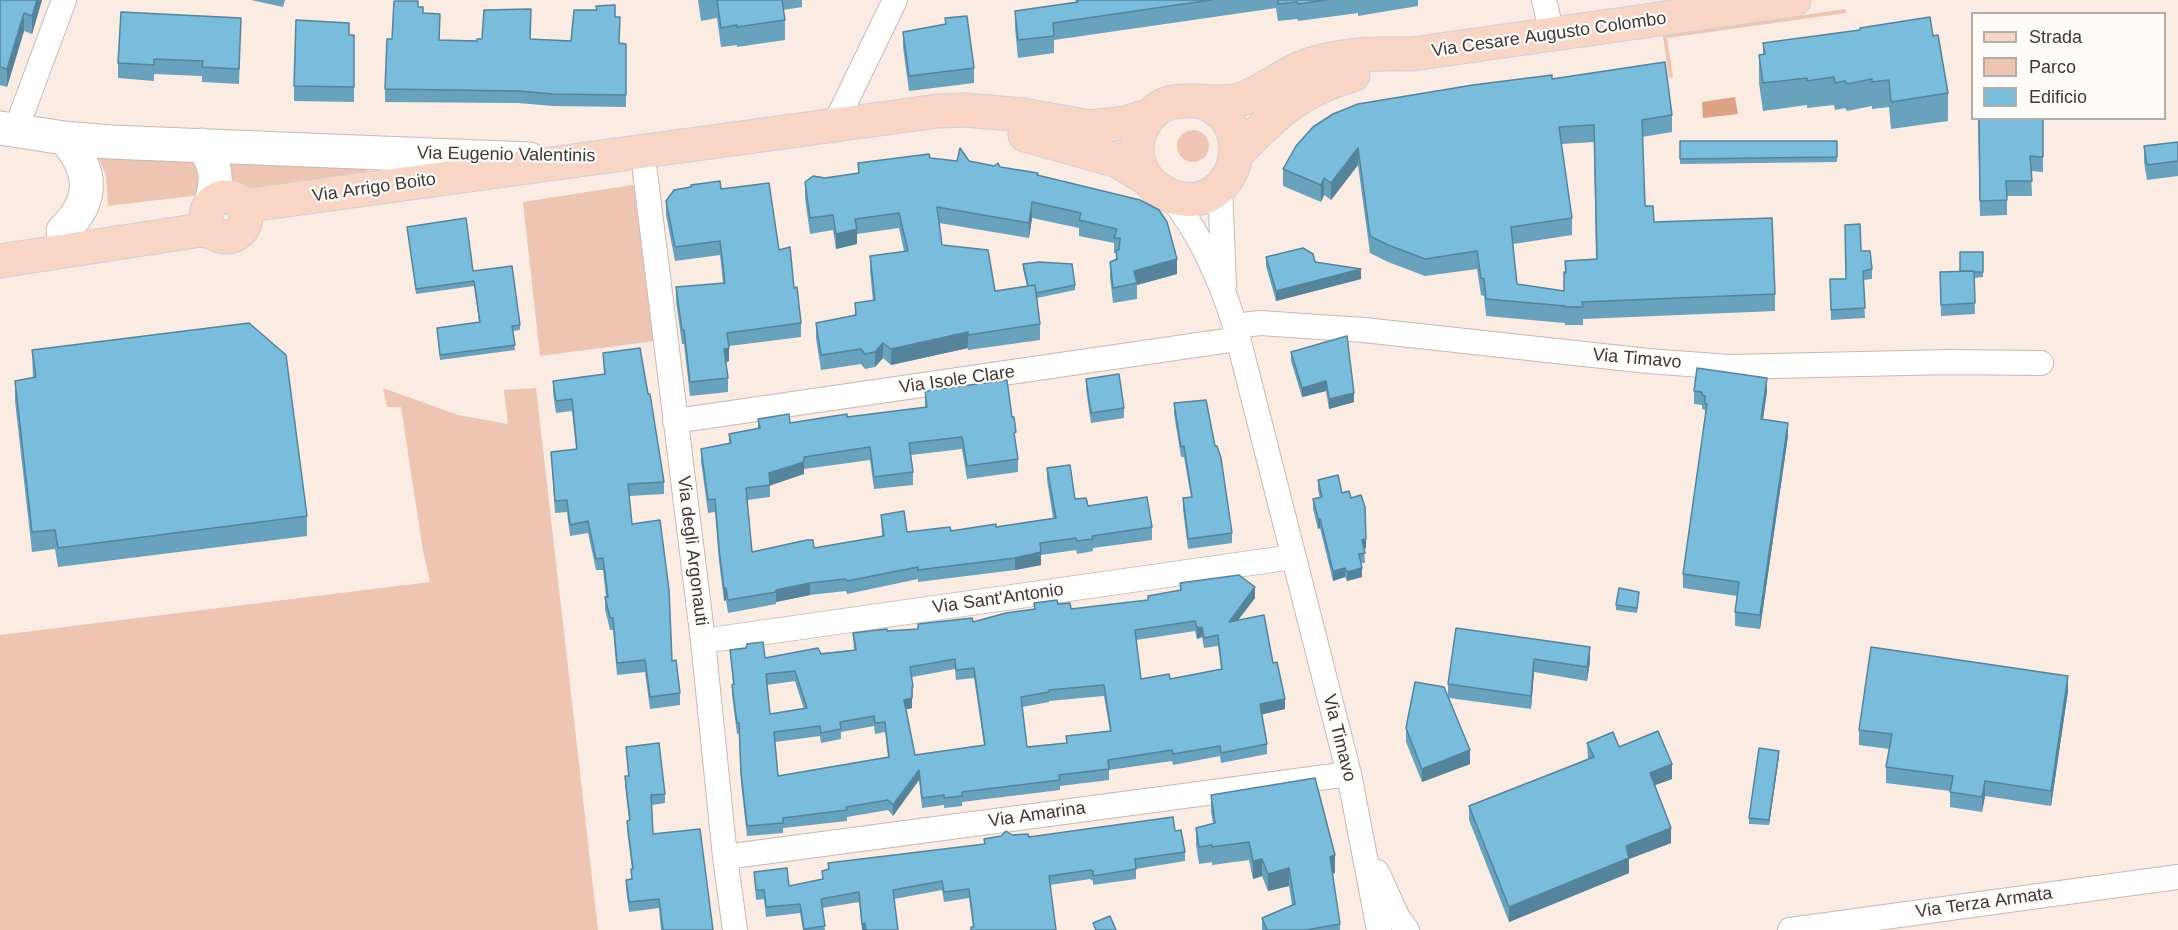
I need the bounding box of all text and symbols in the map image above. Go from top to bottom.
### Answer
street label: Via Cesare Augusto Colombo [1430,8,1668,62]
legend [1971,12,2166,120]
text: Strada [2029,27,2082,47]
text: Parco [2029,57,2076,77]
text: Edificio [2029,87,2087,107]
street label: Via Eugenio Valentinis [417,143,595,167]
street label: Via Arrigo Boito [311,169,437,207]
street label: Via Timavo [1592,344,1682,374]
street label: Via Isole Clare [898,361,1016,399]
street label: Via degli Argonauti [672,475,712,627]
street label: Via Sant'Antonio [931,579,1065,619]
street label: Via Timavo [1318,692,1360,784]
street label: Via Amarina [987,798,1087,832]
street label: Via Terza Armata [1914,883,2054,923]

